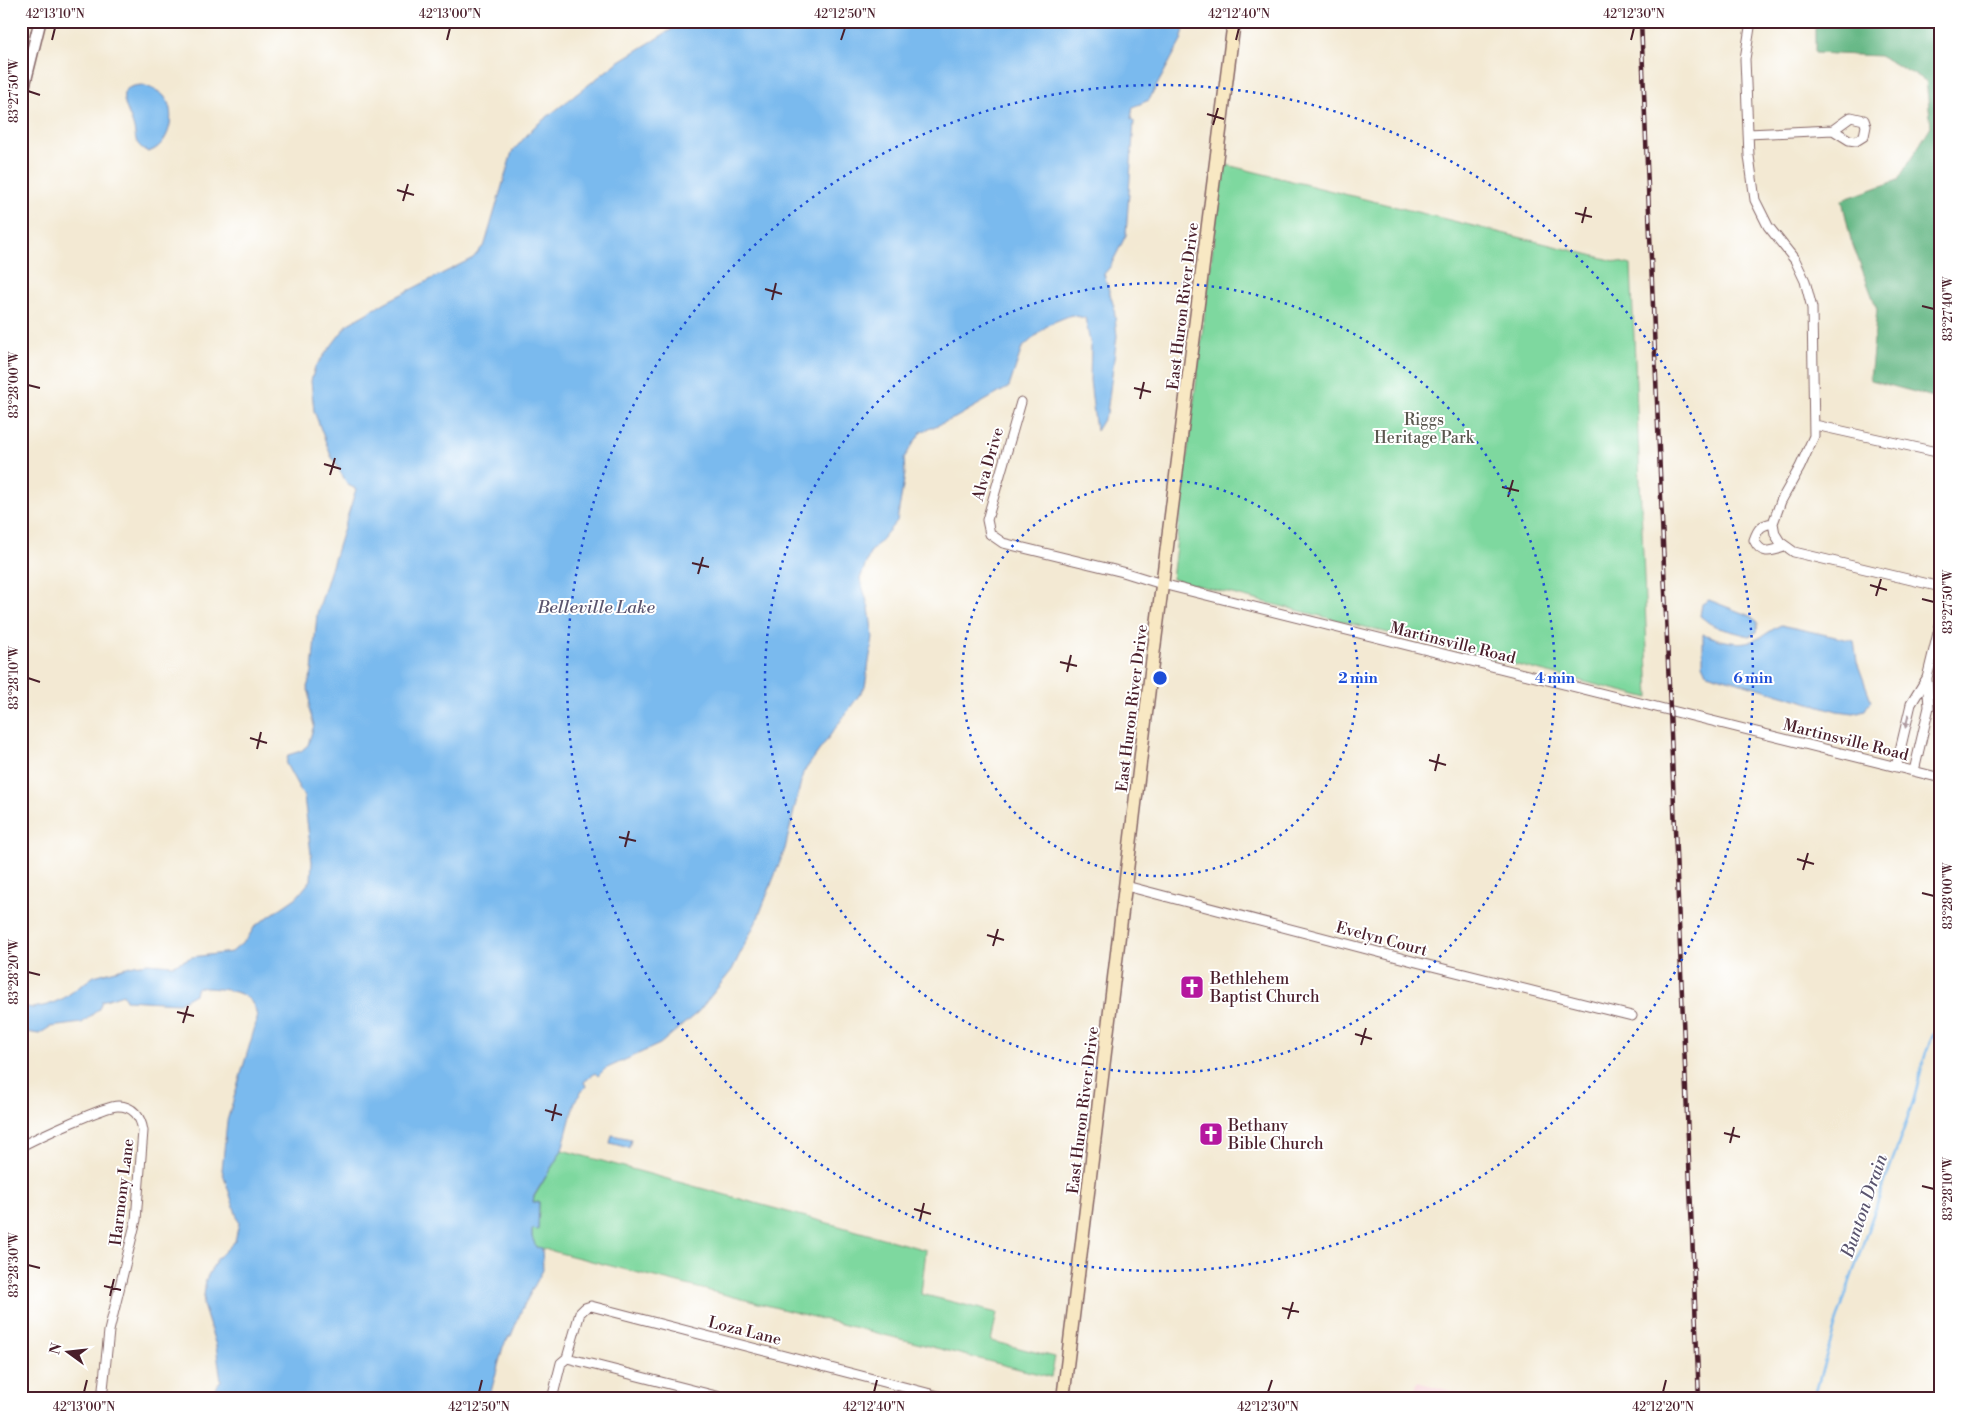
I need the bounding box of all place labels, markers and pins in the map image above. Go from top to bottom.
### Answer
centre of rings [1151,669,1169,687]
place label: Bethlehem Baptist Church [1209,969,1320,1007]
church icon: Bethlehem Baptist Church [1179,974,1205,1000]
place label: Bethany Bible Church [1227,1116,1324,1154]
church icon: Bethany Bible Church [1198,1121,1224,1147]

